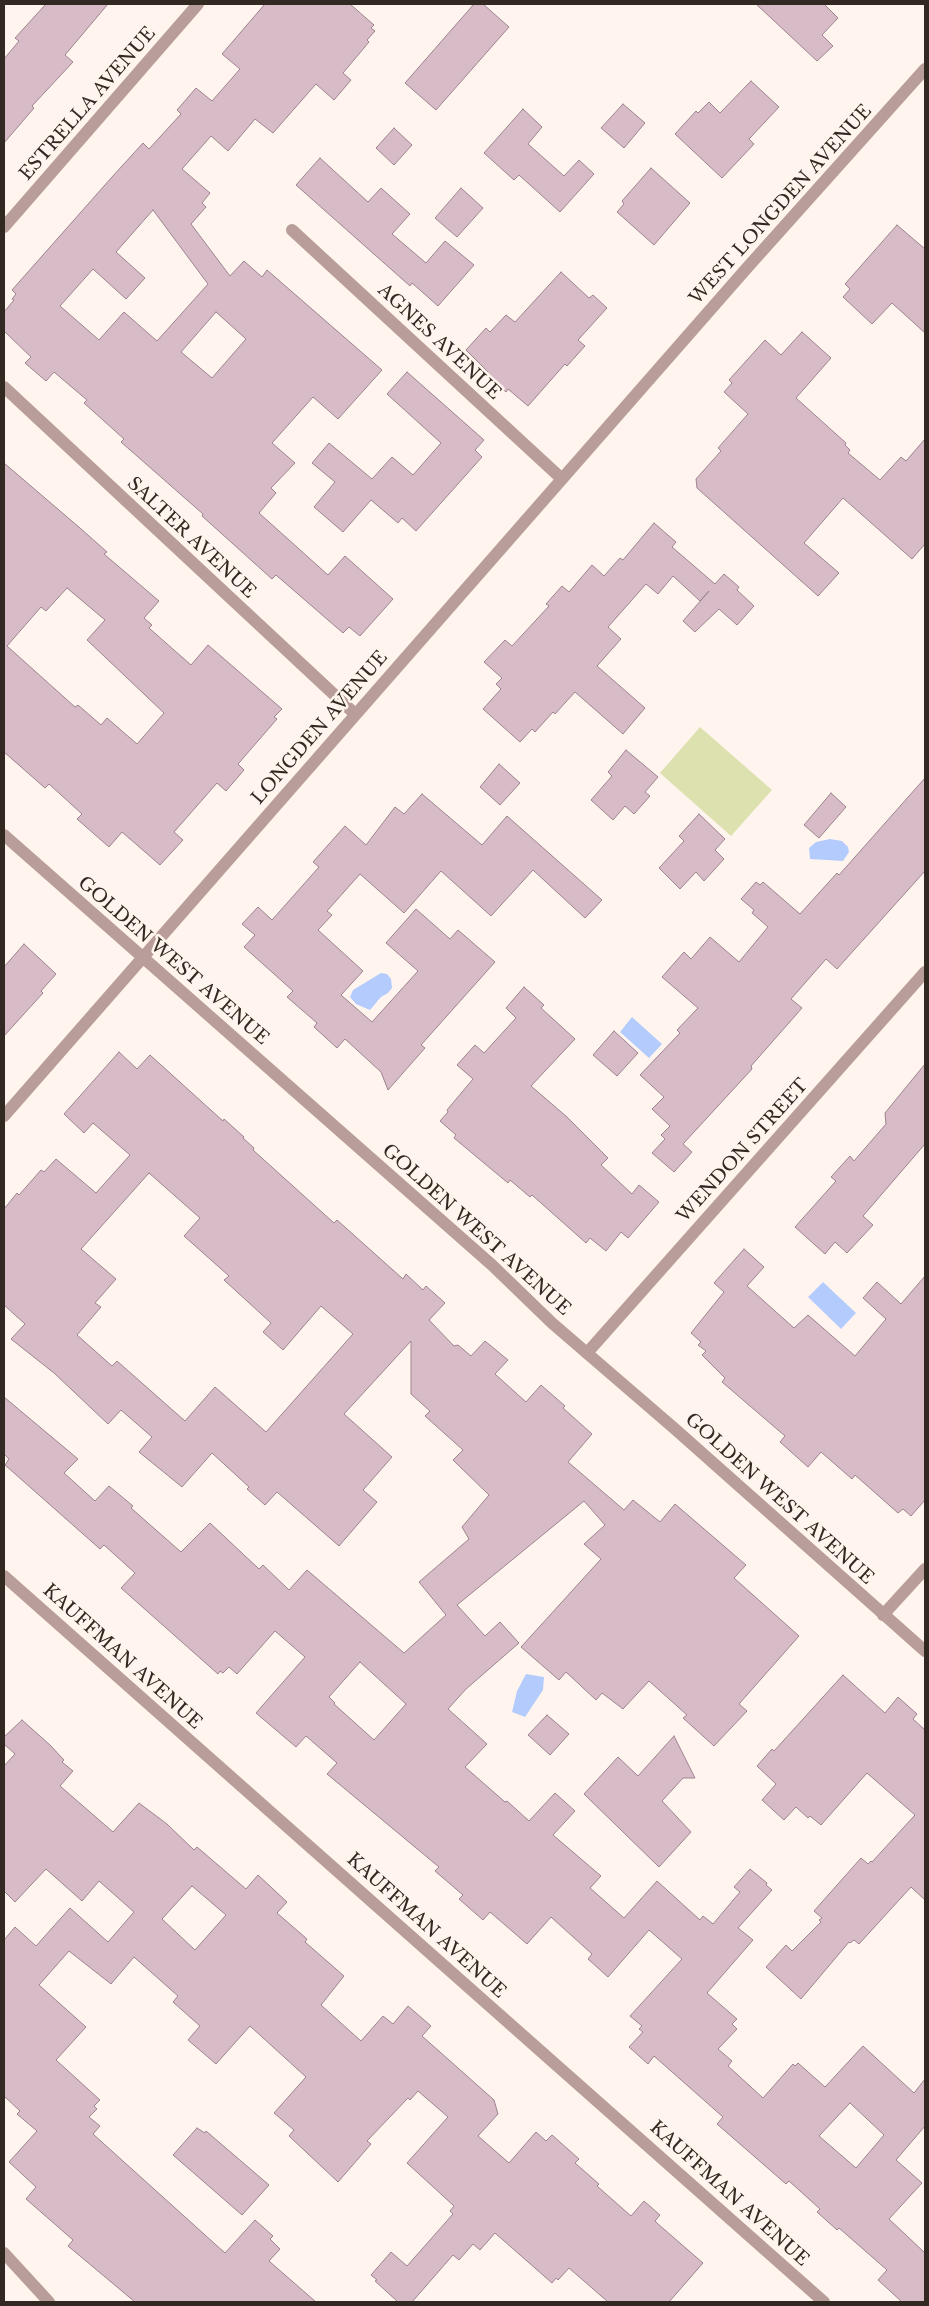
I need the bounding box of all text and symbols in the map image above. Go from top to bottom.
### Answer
street label: ESTRELLA AVENUE [16,23,160,185]
street label: WEST LONGDEN AVENUE [685,101,877,309]
street label: AGNES AVENUE [373,280,505,404]
street label: SALTER AVENUE [122,473,260,603]
street label: LONGDEN AVENUE [248,647,392,809]
street label: GOLDEN WEST AVENUE [73,872,273,1050]
street label: WENDON STREET [673,1075,813,1227]
street label: GOLDEN WEST AVENUE [378,1140,574,1320]
street label: GOLDEN WEST AVENUE [681,1409,877,1589]
street label: KAUFFMAN AVENUE [38,1580,206,1734]
street label: KAUFFMAN AVENUE [342,1849,510,2003]
street label: KAUFFMAN AVENUE [645,2117,813,2271]

